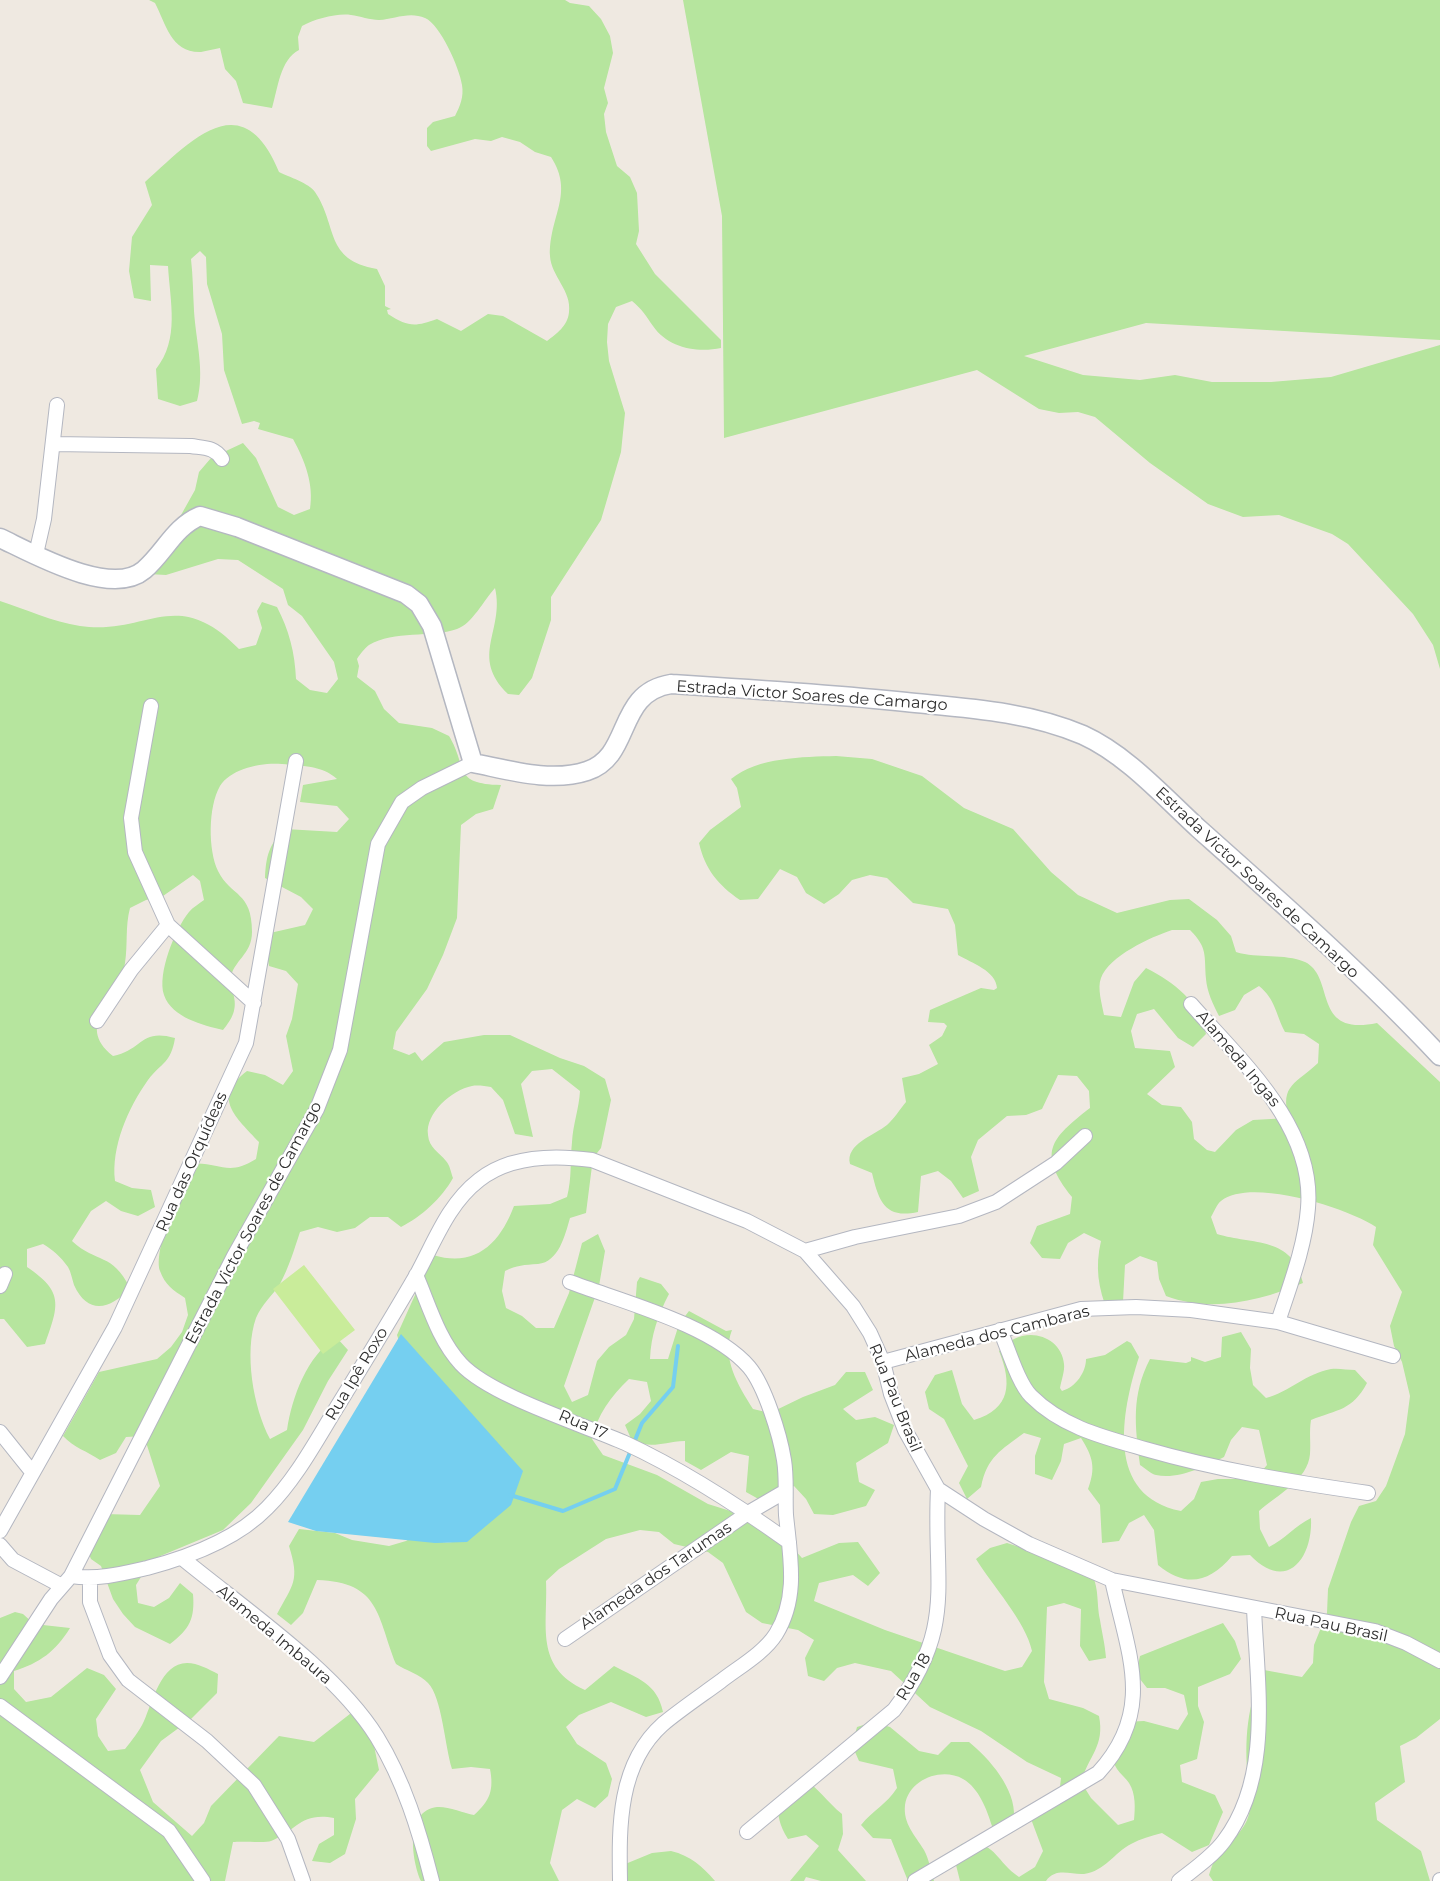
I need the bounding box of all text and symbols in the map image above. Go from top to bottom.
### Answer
street label: Estrada Victor Soares de Camargo [676,677,948,715]
street label: Estrada Victor Soares de Camargo [1151,783,1363,983]
street label: Alameda Ingas [1192,1007,1284,1111]
street label: Rua das Orquídeas [152,1089,232,1235]
street label: Estrada Victor Soares de Camargo [182,1098,326,1348]
street label: Alameda dos Cambaras [902,1302,1092,1366]
street label: Rua Ipê Roxo [322,1324,392,1424]
street label: Rua Pau Brasil [865,1341,925,1455]
street label: Rua 17 [556,1406,610,1444]
street label: Alameda dos Tarumas [577,1518,735,1634]
street label: Alameda Imbaura [213,1581,335,1689]
street label: Rua Pau Brasil [1273,1604,1389,1646]
street label: Rua 18 [893,1650,935,1704]

